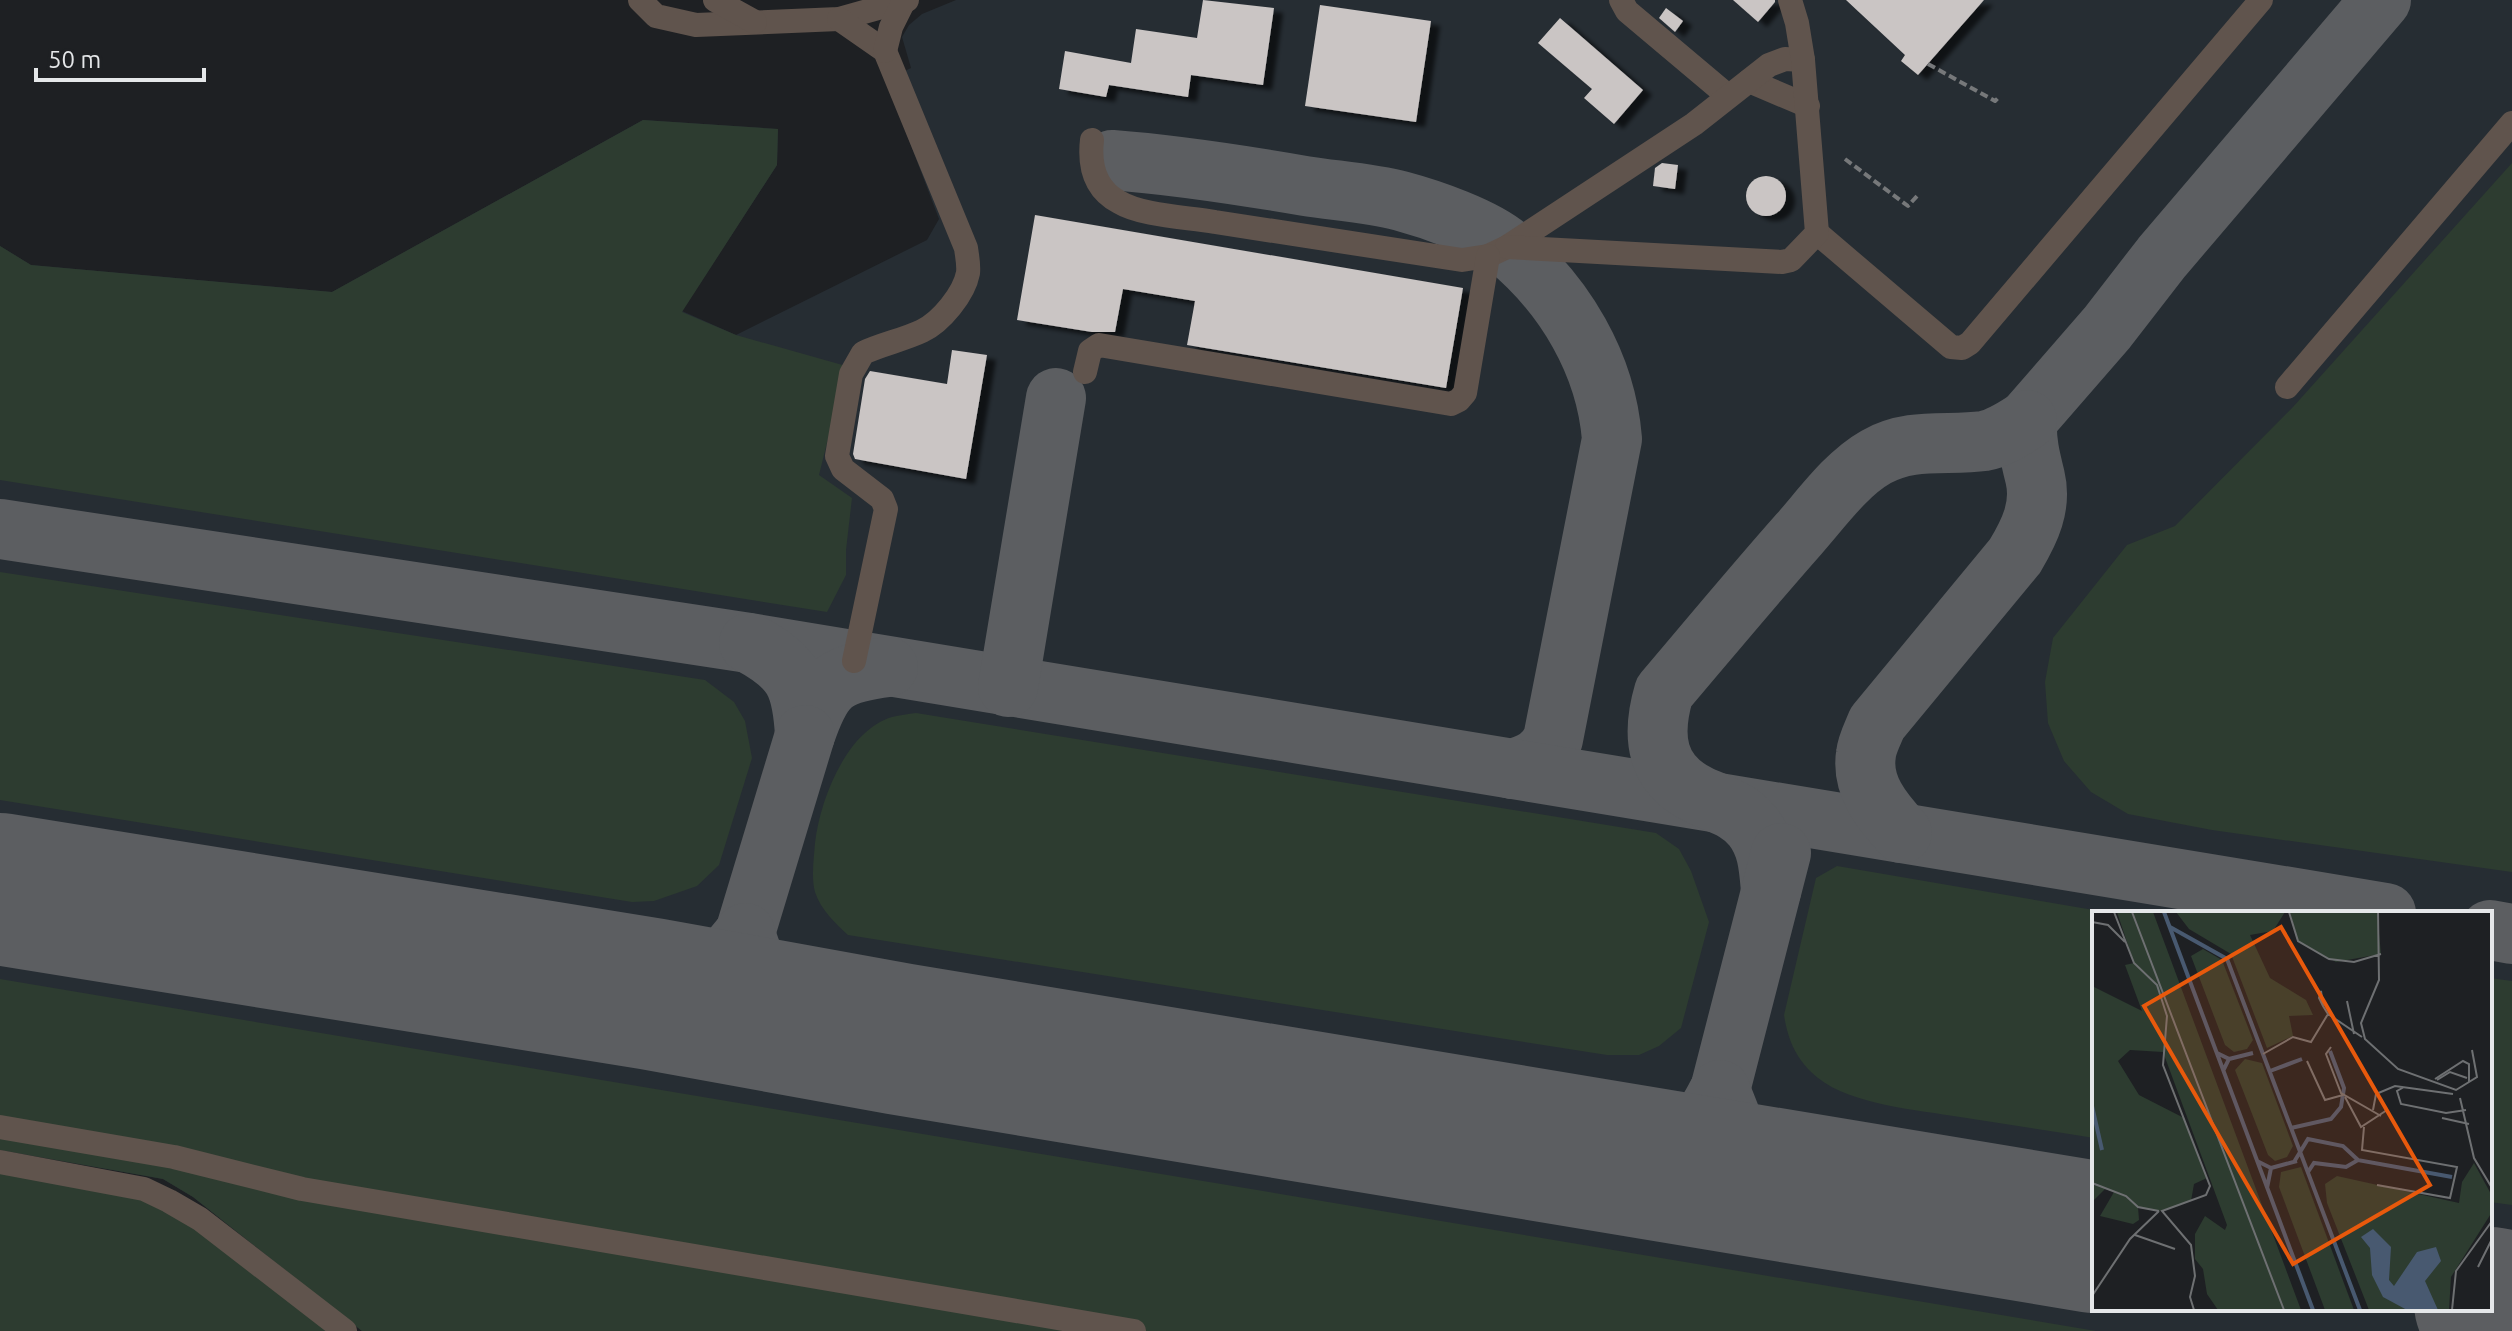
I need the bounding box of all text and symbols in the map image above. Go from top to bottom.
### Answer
scale bar [36,32,204,82]
text: 50 m [48,46,101,73]
inset map [2092,911,2492,1311]

